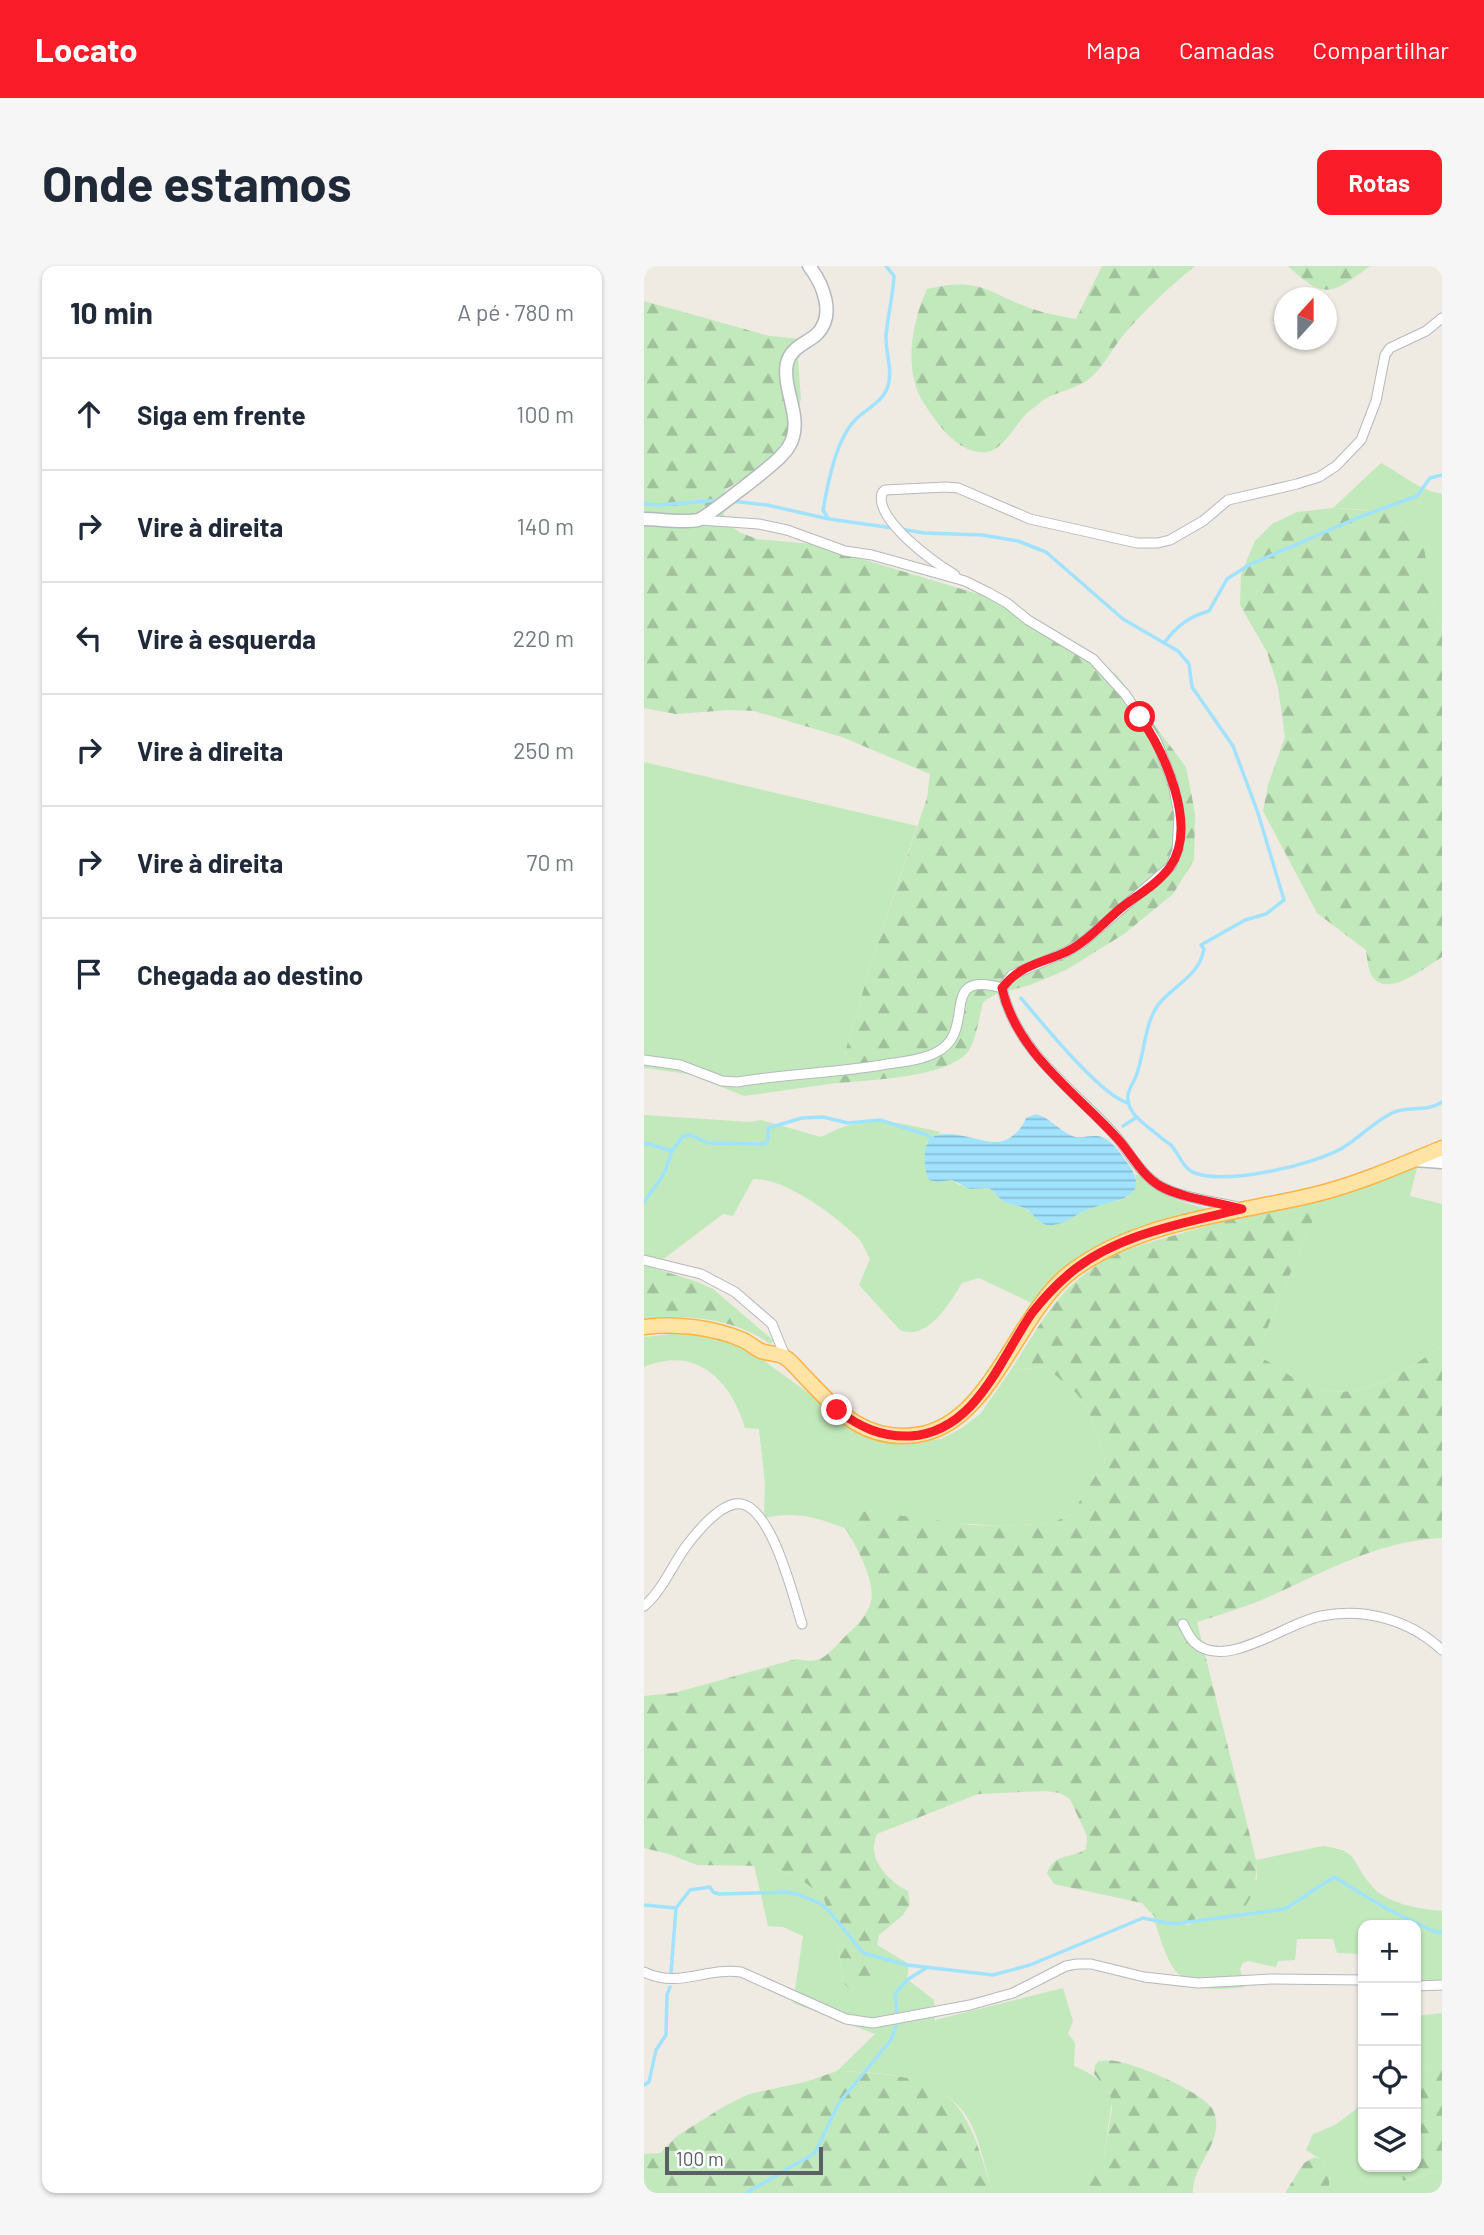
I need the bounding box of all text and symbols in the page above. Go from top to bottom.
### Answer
text: Locato [35,29,138,69]
text: Mapa [1086,35,1141,64]
text: Camadas [1179,35,1275,64]
text: Compartilhar [1313,35,1449,64]
button: Rotas [1317,150,1442,215]
text: Onde estamos [42,153,351,212]
north arrow [1274,287,1337,350]
text: 10 min [70,294,153,330]
text: A pé · 780 m [457,298,574,326]
icon: ahead [70,395,108,433]
text: Siga em frente [137,399,306,430]
text: 100 m [516,400,574,428]
icon: right [70,507,108,545]
text: Vire à direita [137,511,283,542]
text: 140 m [517,512,574,540]
icon: left [70,619,108,657]
text: Vire à esquerda [137,623,316,654]
text: 220 m [513,624,574,652]
route start [1124,701,1155,732]
icon: right [70,731,108,769]
text: Vire à direita [137,735,283,766]
text: 250 m [513,736,574,764]
icon: right [70,843,108,881]
text: Vire à direita [137,847,283,878]
text: 70 m [527,848,574,876]
icon: arrive [70,955,108,993]
text: Chegada ao destino [137,959,363,990]
route end [821,1394,852,1425]
map controls [1358,1920,1421,2172]
button: + [1358,1920,1421,1983]
button: − [1358,1983,1421,2046]
button: locate [1358,2046,1421,2109]
button: layers [1358,2109,1421,2172]
scale bar [665,2144,822,2176]
text: 100 m [676,2147,724,2170]

